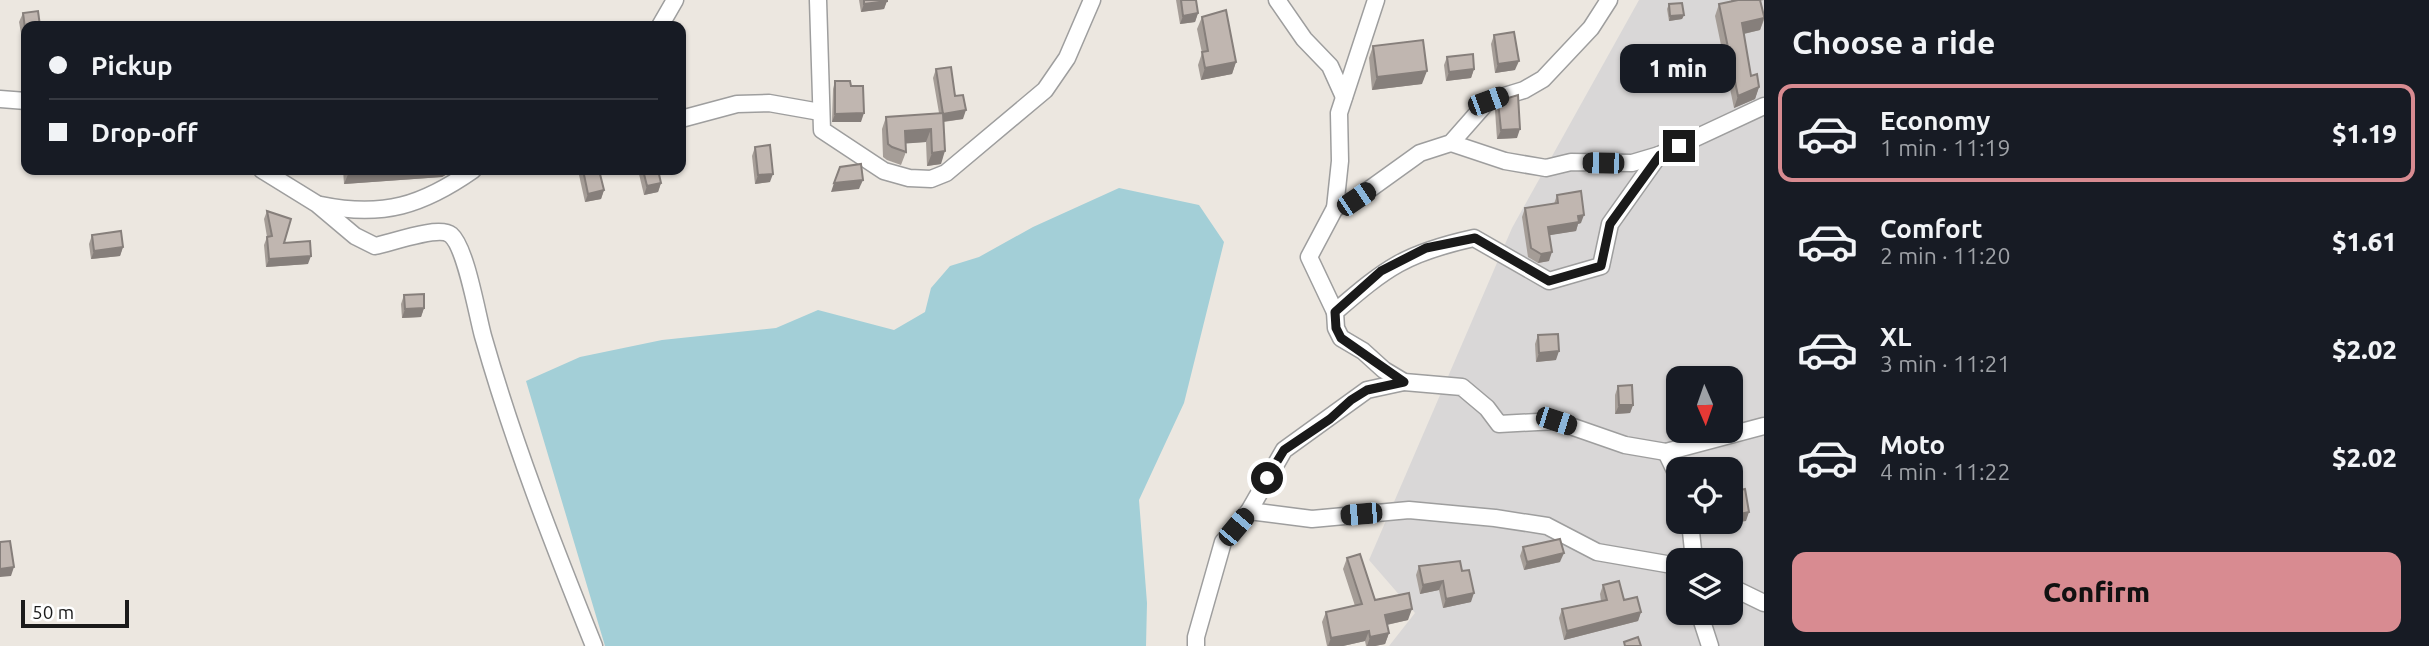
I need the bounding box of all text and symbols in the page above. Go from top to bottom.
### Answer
text: Choose a ride [1792,24,1995,60]
callout: 1 min [1621,44,1737,94]
text: Pickup [91,51,173,80]
text: 1 min [1649,56,1707,81]
car [1465,84,1512,118]
icon: car [1796,102,1859,165]
text: Economy [1880,106,1990,135]
text: Drop-off [91,118,198,147]
text: $1.19 [2332,119,2397,148]
route end [1663,130,1695,162]
text: 1 min · 11:19 [1880,135,2011,160]
car [1582,152,1625,174]
car [1333,179,1380,219]
icon: car [1796,210,1859,273]
text: Comfort [1880,214,1983,243]
text: $1.61 [2332,227,2397,256]
text: 2 min · 11:20 [1880,243,2011,268]
icon: car [1796,318,1859,381]
text: XL [1880,322,1911,351]
text: $2.02 [2332,335,2397,364]
text: 3 min · 11:21 [1880,351,2011,376]
north arrow [1666,366,1743,443]
map controls [1666,366,1743,625]
car [1533,405,1580,437]
icon: car [1796,426,1859,489]
text: Moto [1880,430,1945,459]
text: $2.02 [2332,443,2397,472]
button: locate [1666,457,1743,534]
text: 4 min · 11:22 [1880,459,2011,484]
route start [1251,462,1283,494]
car [1340,502,1383,526]
car [1215,504,1258,550]
button: layers [1666,548,1743,625]
button: Confirm [1792,552,2401,632]
scale bar [21,597,130,629]
text: 50 m [32,601,74,623]

